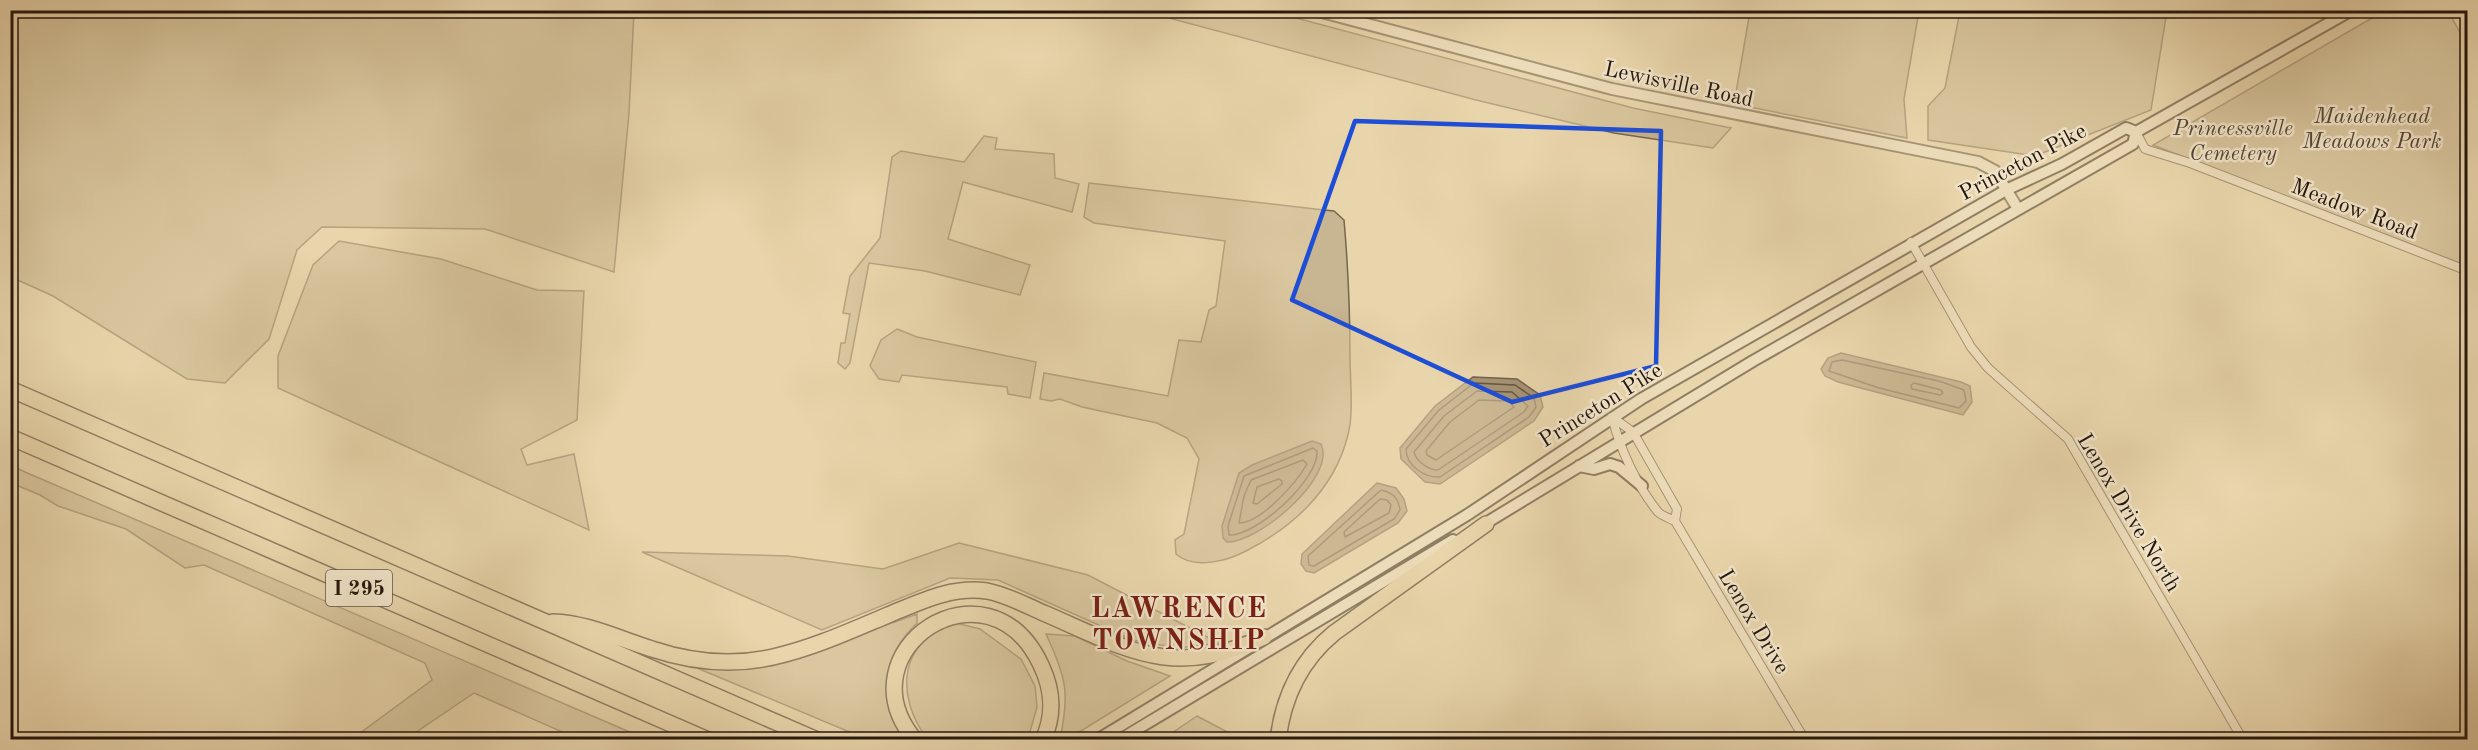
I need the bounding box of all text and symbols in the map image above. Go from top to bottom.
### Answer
street label: Lewisville Road [1602,58,1755,112]
park label: Maidenhead Meadows Park [2302,106,2442,153]
park label: Princessville Cemetery [2172,118,2293,165]
street label: Princeton Pike [1956,120,2090,205]
street label: Meadow Road [2288,176,2421,244]
street label: Princeton Pike [1536,359,1667,452]
street label: Lenox Drive North [2072,430,2184,596]
street label: Lenox Drive [1714,566,1793,678]
road number: I 295 [326,570,392,606]
district label: LAWRENCE TOWNSHIP [1091,596,1267,656]

